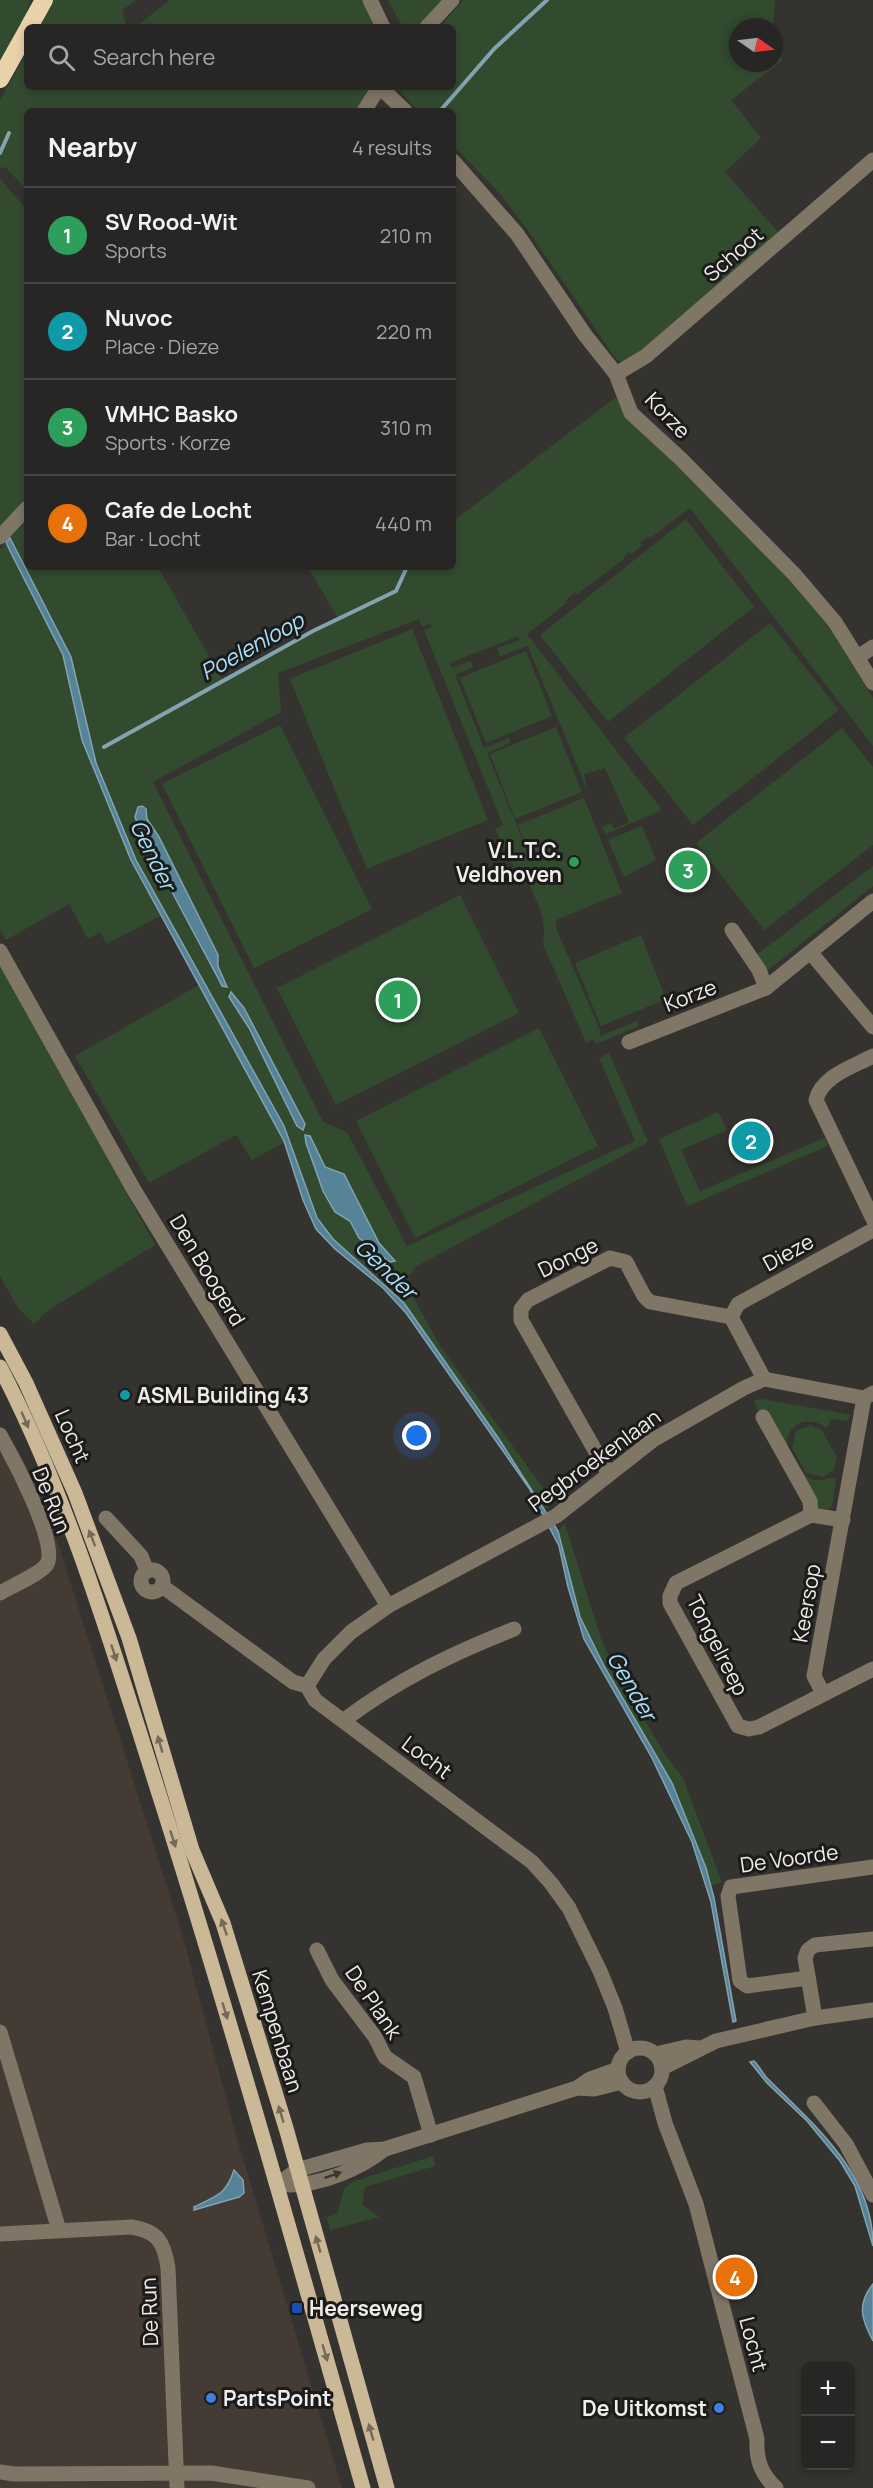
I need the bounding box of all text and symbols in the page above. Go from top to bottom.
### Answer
north arrow [729,18,783,72]
search box [24,24,456,90]
icon: search [45,41,78,74]
text: Search here [93,42,215,72]
text: Nearby [48,129,137,165]
text: 4 results [352,134,432,161]
text: SV Rood-Wit [105,207,238,237]
street label: Schoot [697,220,769,288]
text: 1 [63,222,72,249]
text: 210 m [380,222,432,249]
text: Sports [105,237,167,264]
text: Nuvoc [105,303,173,333]
text: 2 [62,318,73,345]
text: 220 m [376,318,432,345]
text: Place · Dieze [105,333,219,360]
street label: Korze [639,386,697,444]
text: VMHC Basko [105,399,238,429]
text: 3 [62,414,73,441]
text: 310 m [380,414,432,441]
text: Sports · Korze [105,429,231,456]
text: Cafe de Locht [105,495,252,525]
text: 4 [61,510,74,537]
text: 440 m [375,510,432,537]
text: Bar · Locht [105,525,201,552]
water label: Poelenloop [195,604,311,687]
water label: Gender [123,815,184,898]
place label: V.L.T.C. Veldhoven [456,836,562,888]
pin: 3 [668,848,708,892]
marker: V.L.T.C. Veldhoven [567,855,581,869]
street label: Korze [660,972,720,1018]
pin: 1 [378,978,418,1022]
pin: 2 [732,1118,771,1164]
street label: Den Boogerd [164,1209,252,1331]
street label: Dieze [758,1227,818,1277]
street label: Donge [533,1230,603,1284]
water label: Gender [349,1232,426,1308]
place label: ASML Building 43 [137,1381,309,1409]
marker: ASML Building 43 [118,1388,132,1402]
street label: Pegbroekenlaan [522,1402,666,1518]
street label: Locht [49,1405,97,1467]
one-way arrow [20,1411,30,1429]
your location [402,1421,431,1450]
street label: De Run [26,1463,78,1537]
one-way arrow [87,1529,97,1547]
street label: Keersop [785,1562,827,1644]
street label: Tongelreep [681,1590,755,1700]
one-way arrow [110,1644,120,1662]
water label: Gender [600,1646,665,1729]
street label: Locht [396,1729,458,1785]
one-way arrow [155,1734,164,1752]
one-way arrow [169,1830,178,1848]
street label: De Voorde [738,1837,840,1879]
one-way arrow [219,1918,228,1936]
street label: De Plank [339,1960,409,2045]
street label: Kempenbaan [246,1966,310,2096]
one-way arrow [221,2002,230,2020]
one-way arrow [276,2105,285,2123]
one-way arrow [325,2169,343,2179]
one-way arrow [313,2235,322,2253]
pin: 4 [716,2254,754,2300]
street label: De Run [134,2277,164,2347]
place label: Heerseweg [309,2294,423,2322]
marker: Heerseweg [290,2301,304,2315]
street label: Locht [733,2313,775,2375]
one-way arrow [321,2344,330,2362]
map controls [801,2362,855,2470]
button: + [801,2362,855,2416]
place label: PartsPoint [223,2384,331,2412]
marker: PartsPoint [204,2391,218,2405]
place label: De Uitkomst [582,2394,707,2422]
marker: De Uitkomst [712,2401,726,2415]
button: − [801,2416,855,2470]
one-way arrow [366,2423,375,2441]

